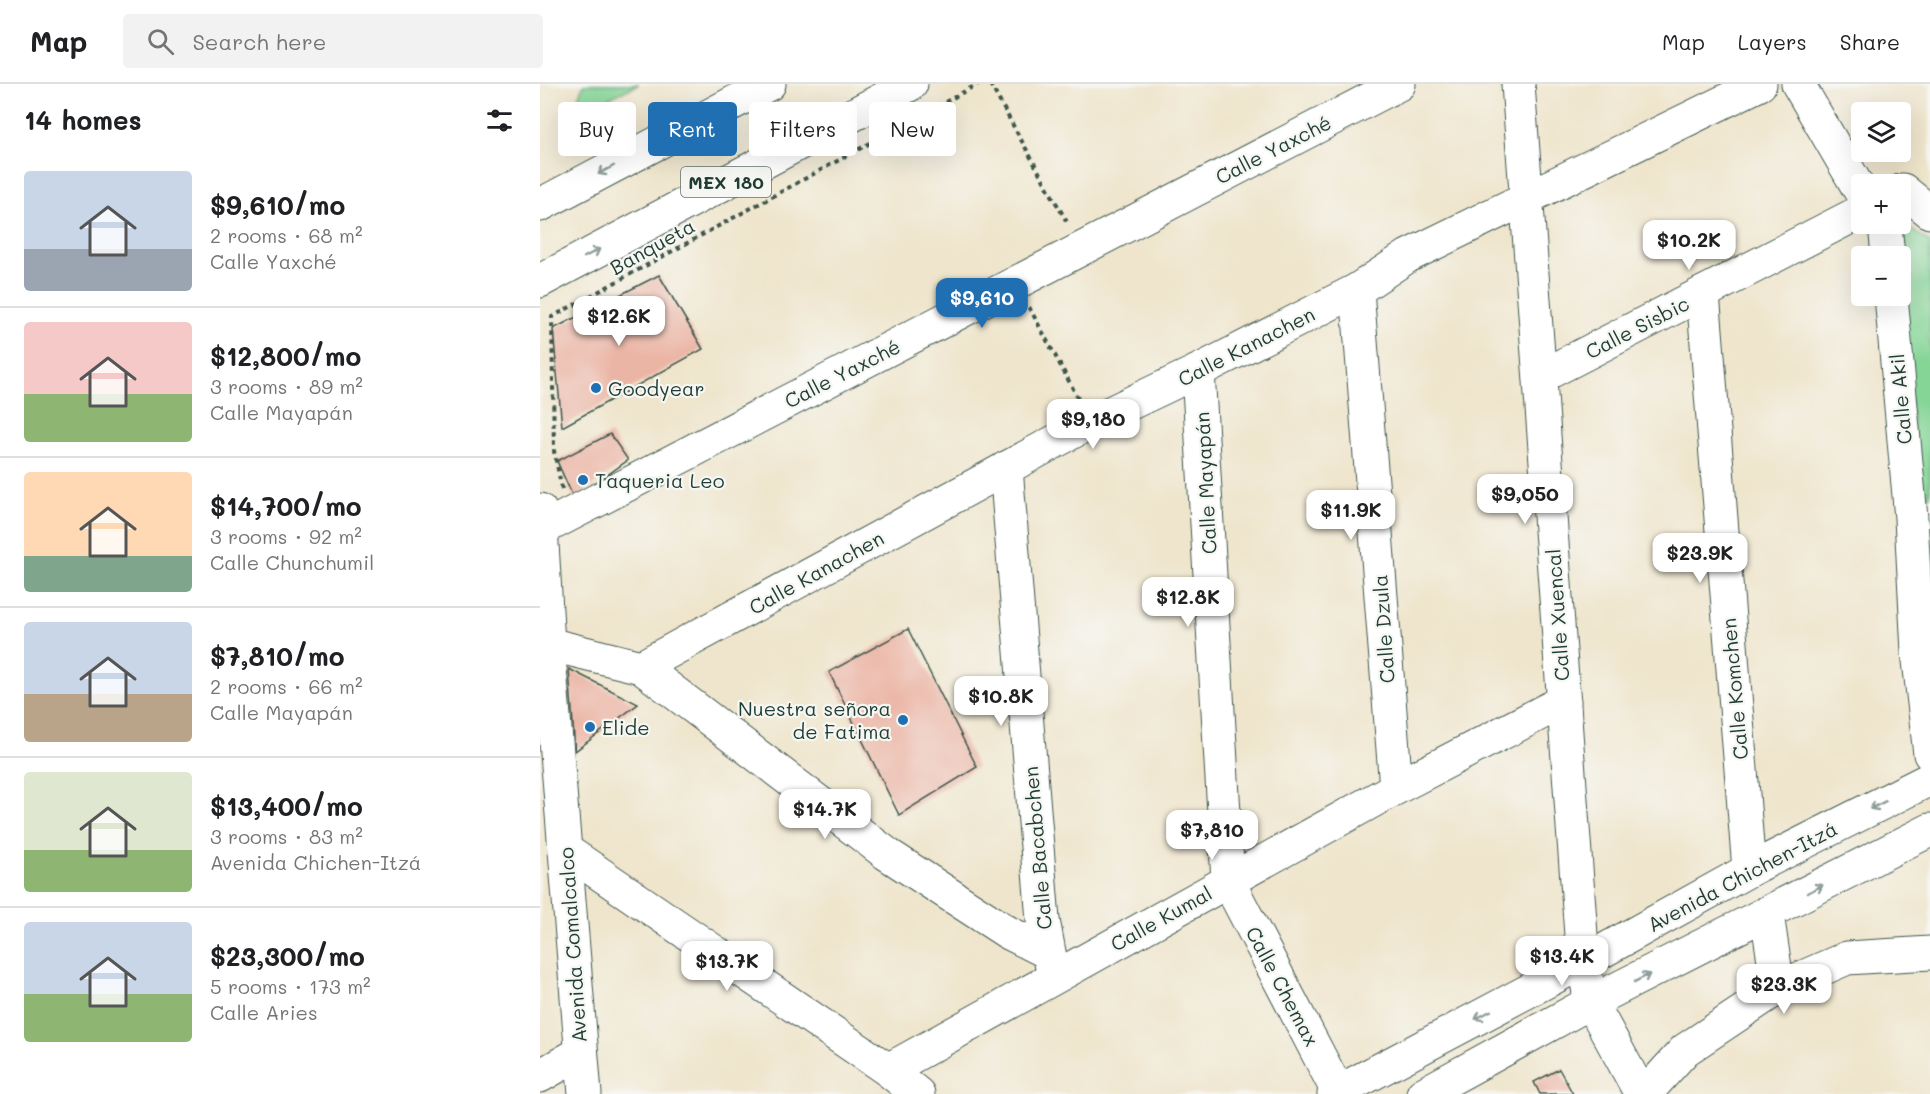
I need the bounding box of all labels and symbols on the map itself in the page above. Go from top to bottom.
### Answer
street label: Calle Yaxché [1211,109,1335,189]
one-way arrow [598,164,615,176]
road number: MEX 180 [681,167,771,197]
street label: Banqueta [605,212,699,280]
pin: $10.2K [1640,220,1738,271]
one-way arrow [582,247,600,258]
pin: $9,610 [933,278,1031,329]
street label: Calle Sisbic [1581,290,1693,364]
pin: $12.6K [570,296,668,347]
street label: Calle Kanachen [1173,300,1319,392]
street label: Calle Yaxché [780,333,904,413]
street label: Calle Akil [1883,352,1917,446]
place label: Goodyear [608,375,705,401]
marker: Goodyear [589,381,603,395]
pin: $9,180 [1044,399,1142,450]
street label: Calle Mayapán [1188,411,1222,555]
place label: Taqueria Leo [595,467,725,493]
marker: Taqueria Leo [576,473,590,487]
pin: $9,050 [1476,474,1574,525]
pin: $11.9K [1302,490,1400,541]
street label: Calle Kanachen [744,524,888,620]
pin: $23.9K [1651,533,1749,584]
street label: Calle Xuencal [1539,548,1575,682]
street label: Calle Dzula [1366,574,1400,684]
pin: $12.8K [1139,577,1237,628]
street label: Calle Komchen [1715,617,1753,761]
pin: $10.8K [952,676,1050,727]
place label: Nuestra señora de Fatima [738,695,891,744]
marker: Nuestra señora de Fatima [896,713,910,727]
place label: Elide [602,714,650,740]
marker: Elide [583,720,597,734]
street label: Calle Bacabchen [1017,765,1057,931]
pin: $14.7K [776,789,874,840]
one-way arrow [1869,800,1887,811]
pin: $7,810 [1163,810,1261,861]
street label: Avenida Chichen-Itzá [1643,815,1841,937]
street label: Avenida Comalcalco [552,846,592,1044]
street label: Calle Kumal [1106,879,1216,957]
one-way arrow [1806,883,1824,894]
street label: Calle Chemax [1241,922,1325,1050]
pin: $13.4K [1513,936,1611,987]
pin: $13.7K [678,941,776,992]
pin: $23.3K [1735,964,1833,1015]
one-way arrow [1633,972,1650,984]
one-way arrow [1475,1009,1492,1021]

